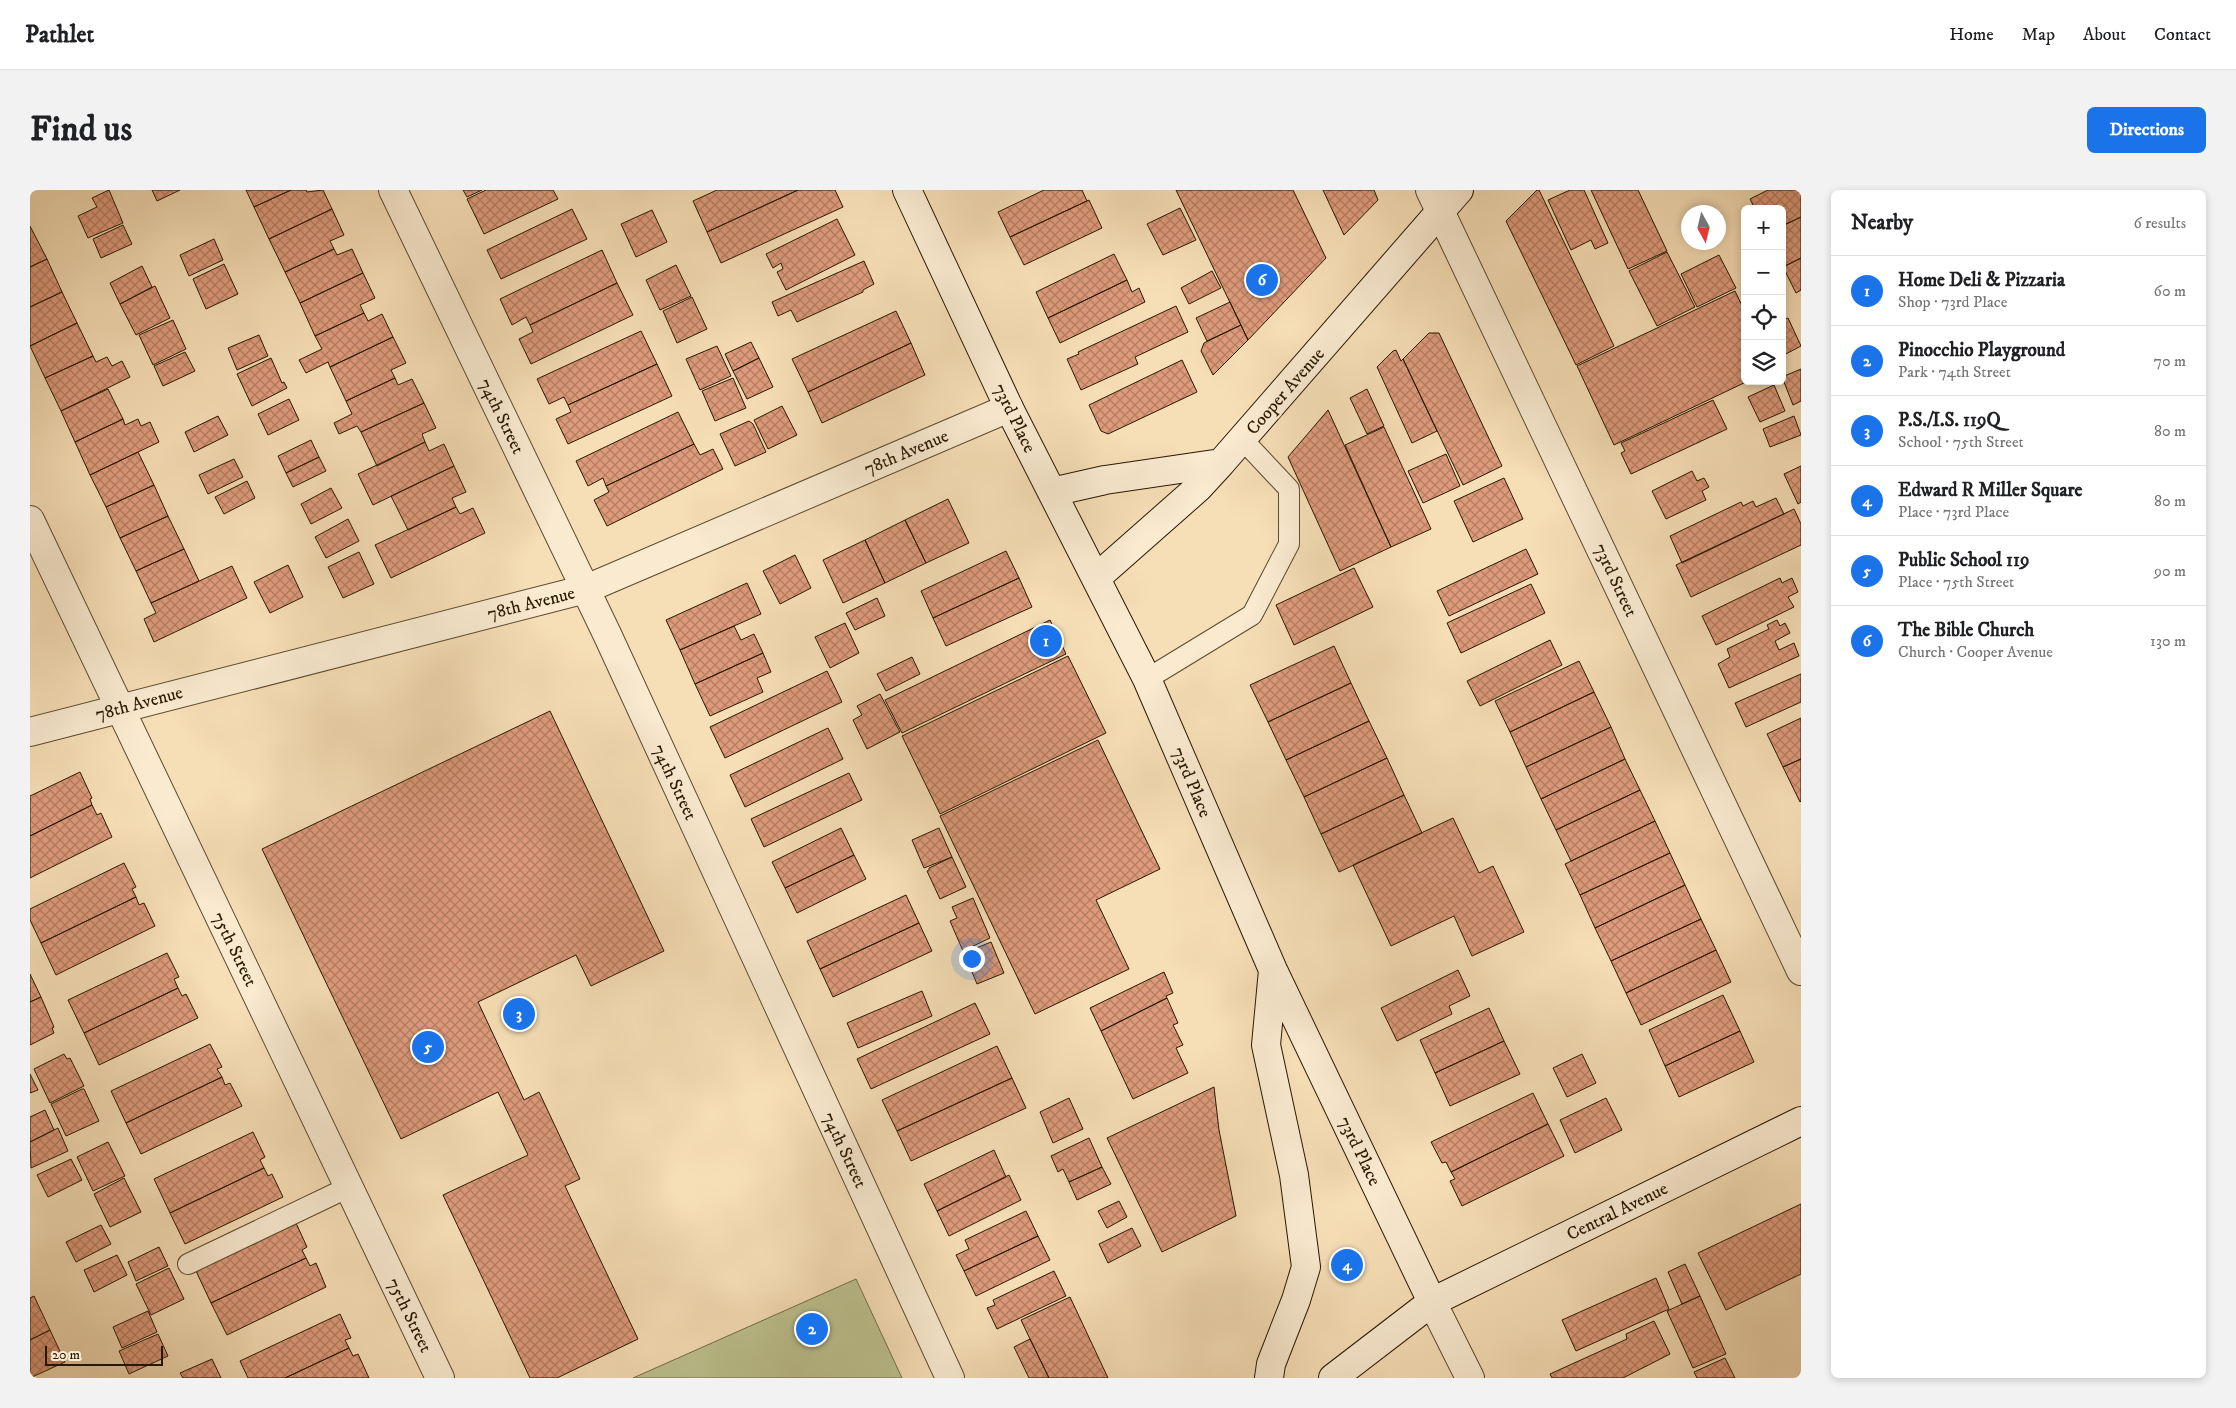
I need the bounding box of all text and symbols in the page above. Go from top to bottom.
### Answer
text: Pathlet [25,20,94,50]
text: Home [1949,24,1994,46]
text: Map [2022,24,2055,46]
text: About [2083,24,2126,46]
text: Contact [2154,24,2211,46]
button: Directions [2087,107,2206,153]
text: Find us [30,108,132,152]
north arrow [1681,205,1726,250]
map controls [1741,205,1786,385]
button: + [1741,205,1786,250]
text: Nearby [1851,210,1913,236]
text: 6 results [2133,213,2186,233]
button: − [1741,250,1786,295]
pin: 6 [1246,261,1278,299]
text: Home Deli & Pizzaria [1898,269,2065,292]
text: 1 [1864,281,1870,301]
text: 60 m [2154,281,2186,301]
text: Shop · 73rd Place [1898,292,2007,312]
button: locate [1741,295,1786,340]
text: Pinocchio Playground [1898,339,2065,362]
button: layers [1741,340,1786,385]
street label: Cooper Avenue [1242,344,1330,440]
text: 2 [1863,351,1871,371]
text: 70 m [2154,351,2186,371]
text: Park · 74th Street [1898,362,2011,382]
street label: 74th Street [473,375,529,458]
street label: 73rd Place [988,380,1040,457]
text: P.S./I.S. 119Q [1898,409,2000,432]
text: 3 [1864,421,1870,441]
text: 80 m [2154,421,2186,441]
street label: 78th Avenue [861,425,952,481]
text: School · 75th Street [1898,432,2024,452]
text: Edward R Miller Square [1898,479,2083,502]
text: 4 [1862,491,1872,511]
text: 80 m [2154,491,2186,511]
text: Place · 73rd Place [1898,502,2009,522]
street label: 73rd Street [1589,540,1642,621]
text: Public School 119 [1898,549,2030,572]
text: 5 [1863,561,1871,581]
text: 90 m [2154,561,2186,581]
text: Place · 75th Street [1898,572,2014,592]
street label: 78th Avenue [485,582,577,625]
text: The Bible Church [1898,619,2034,642]
pin: 1 [1030,622,1062,660]
text: 6 [1863,631,1871,651]
text: 130 m [2150,631,2186,651]
text: Church · Cooper Avenue [1898,642,2053,662]
street label: 78th Avenue [93,682,185,726]
street label: 74th Street [647,741,701,824]
street label: 73rd Place [1166,744,1216,821]
street label: 75th Street [207,909,262,990]
your location [959,946,985,972]
pin: 3 [503,995,535,1033]
pin: 5 [412,1028,444,1066]
street label: 74th Street [817,1109,871,1192]
street label: 73rd Place [1333,1113,1385,1190]
street label: Central Avenue [1563,1178,1672,1246]
pin: 4 [1331,1246,1363,1284]
street label: 75th Street [382,1275,437,1356]
pin: 2 [796,1310,828,1348]
scale bar [45,1343,162,1366]
text: 20 m [52,1346,80,1364]

